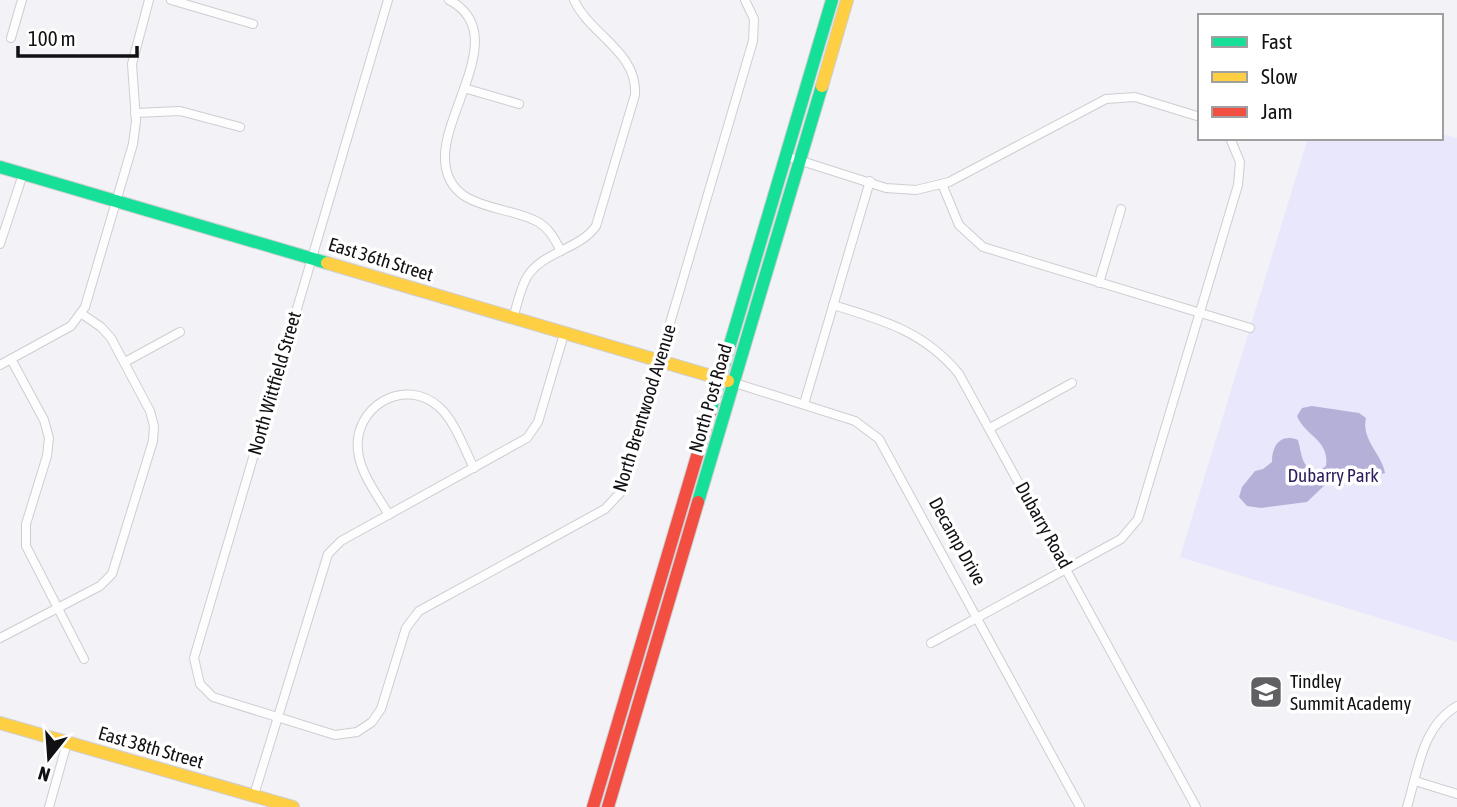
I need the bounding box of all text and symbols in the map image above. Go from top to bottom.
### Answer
scale bar [18,14,136,58]
legend [1198,14,1443,140]
text: 100 m [28,26,76,50]
text: Fast [1261,29,1292,53]
text: Slow [1261,64,1298,88]
text: Jam [1261,99,1293,123]
street label: East 36th Street [326,233,436,285]
street label: North Wittfield Street [243,309,305,457]
street label: North Brentwood Avenue [608,322,680,494]
street label: North Post Road [684,341,736,455]
park label: Dubarry Park [1287,464,1379,486]
street label: Dubarry Road [1011,478,1077,572]
street label: Decamp Drive [925,493,991,589]
place label: Tindley Summit Academy [1290,670,1411,714]
school or university icon: Tindley Summit Academy [1247,673,1285,711]
street label: East 38th Street [96,721,206,773]
north arrow [14,723,84,793]
text: N [35,762,53,786]

